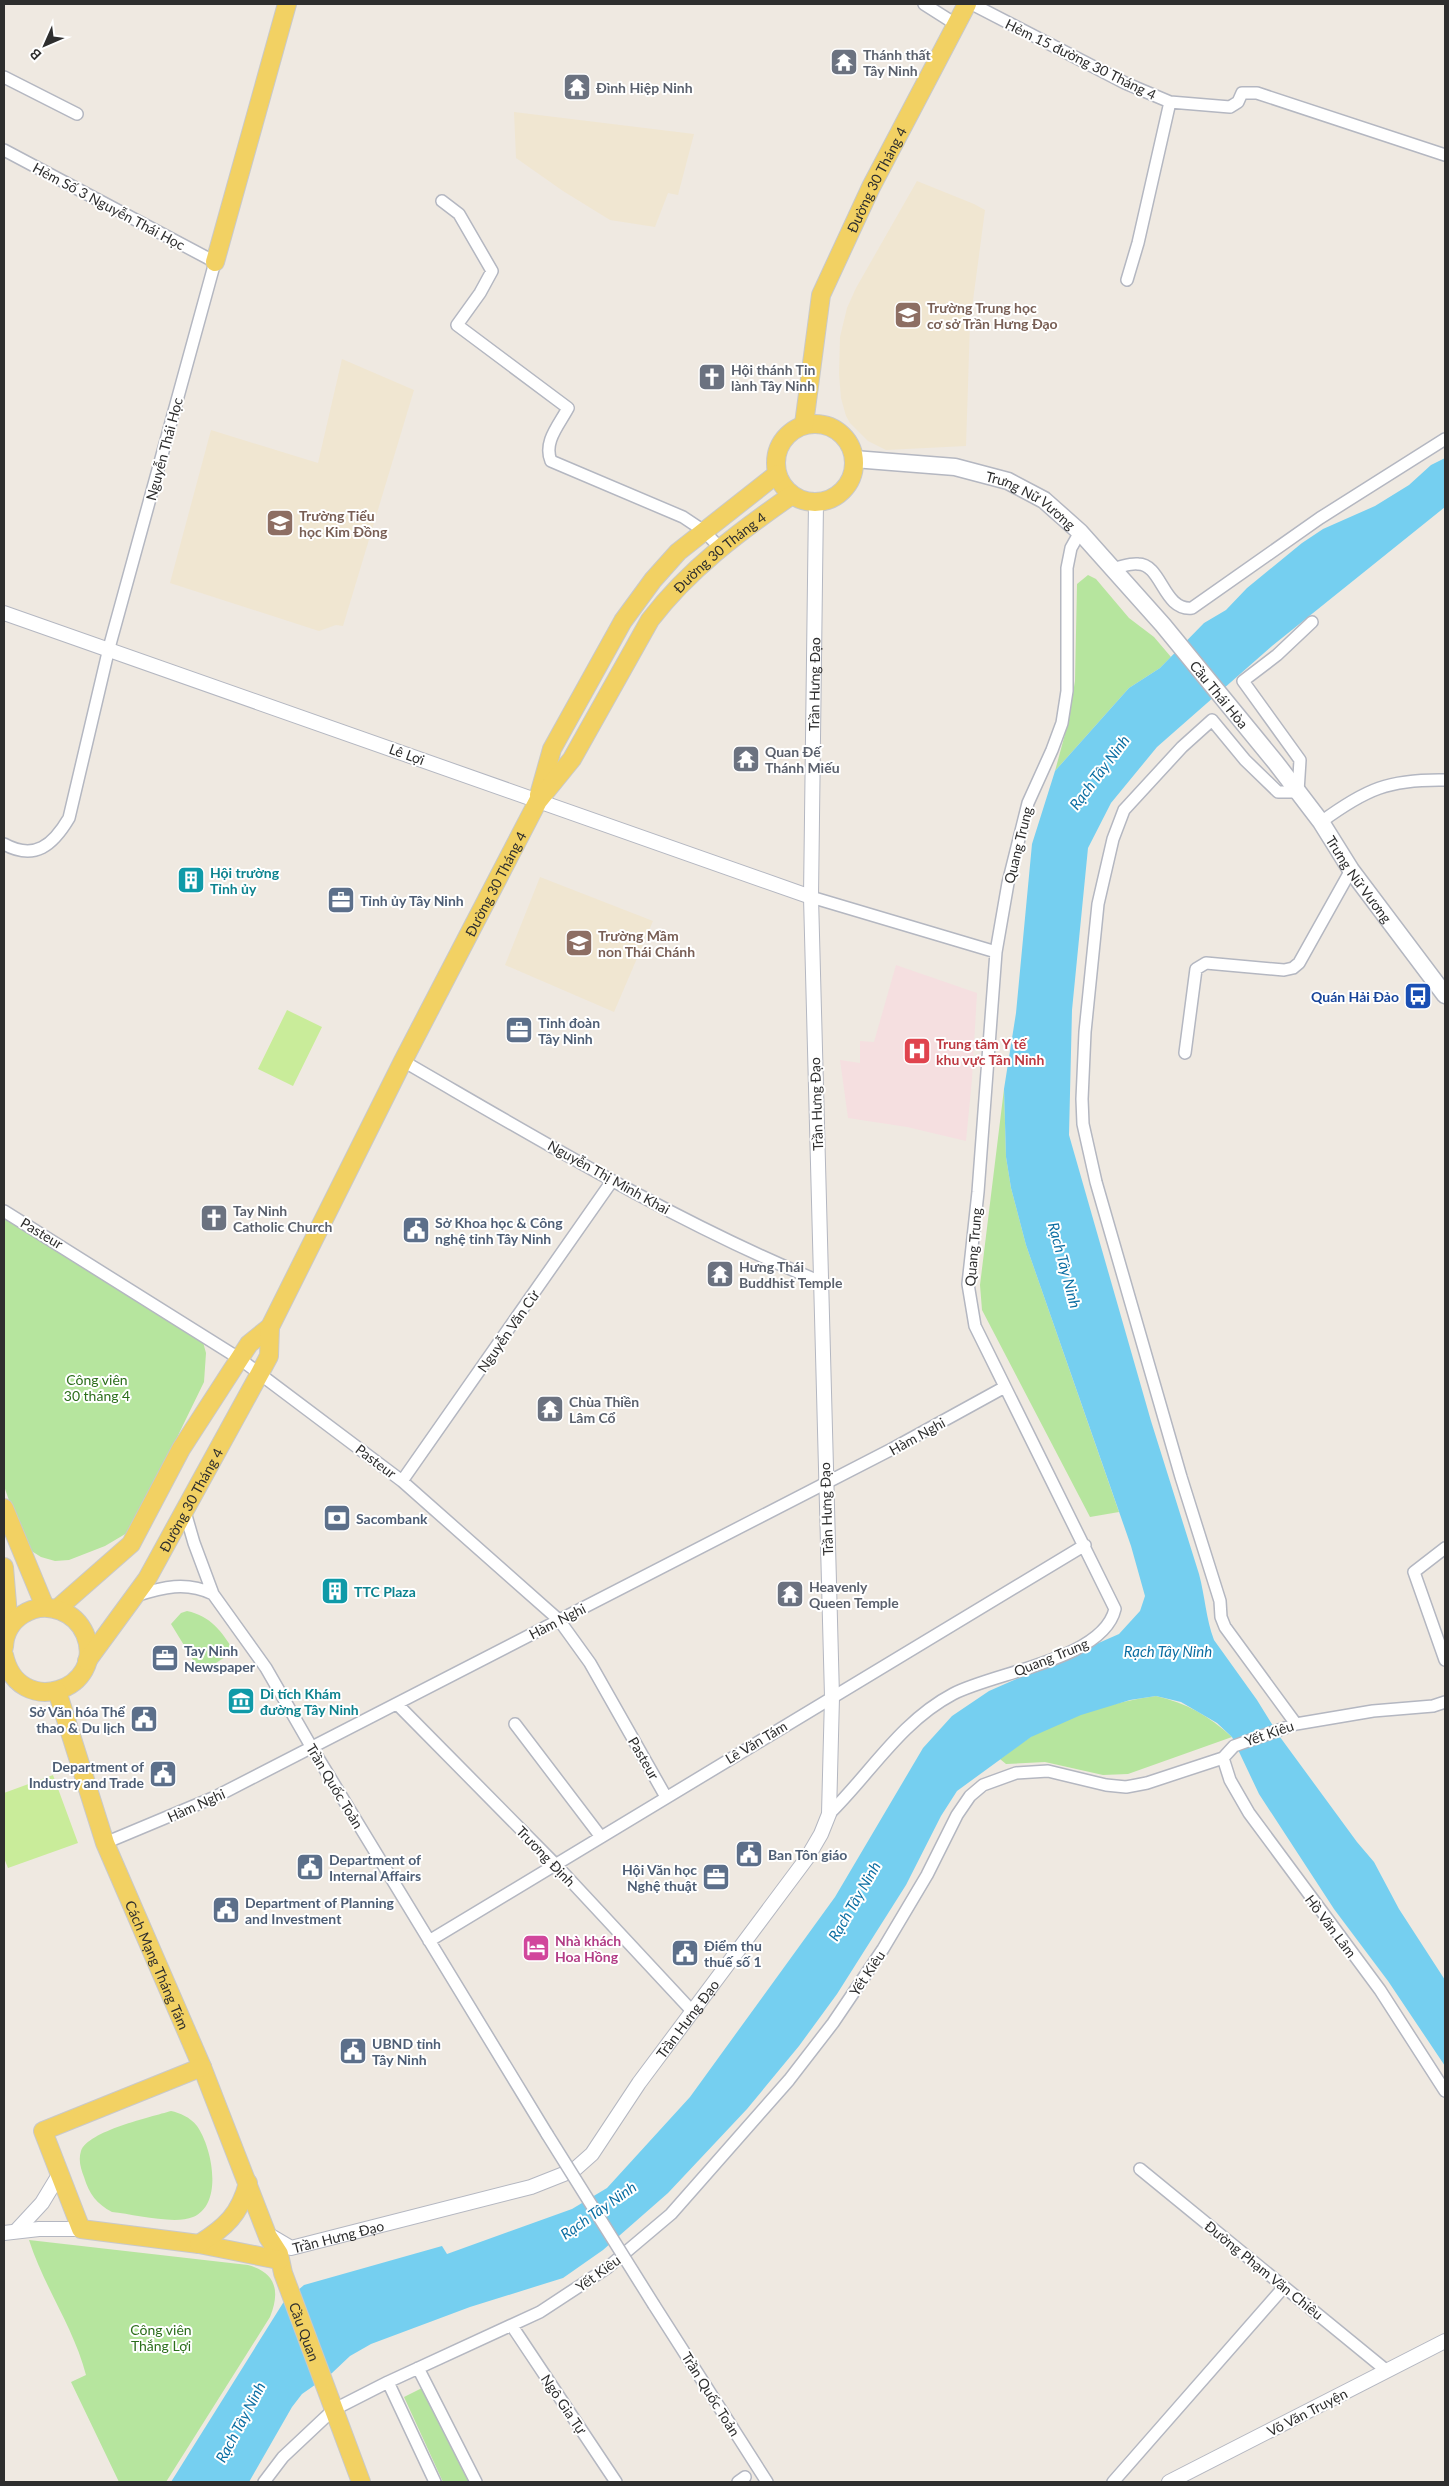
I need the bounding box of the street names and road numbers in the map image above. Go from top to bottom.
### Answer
street label: Hẻm 15 đường 30 Tháng 4 [1003,15,1159,103]
street label: Đường 30 Tháng 4 [843,124,910,235]
street label: Hẻm Số 3 Nguyễn Thái Học [30,159,188,253]
street label: Nguyễn Thái Học [142,395,186,502]
street label: Trưng Nữ Vương [984,467,1079,533]
street label: Đường 30 Tháng 4 [669,508,769,596]
street label: Trần Hưng Đạo [805,637,823,731]
street label: Cầu Thái Hòa [1187,657,1252,731]
street label: Lê Lợi [387,740,427,768]
street label: Quang Trung [1000,805,1036,885]
street label: Đường 30 Tháng 4 [461,828,529,939]
street label: Trưng Nữ Vương [1323,832,1396,926]
street label: Trần Hưng Đạo [806,1057,826,1151]
street label: Nguyễn Thị Minh Khai [545,1136,673,1218]
street label: Quang Trung [961,1207,985,1287]
street label: Pasteur [18,1214,66,1252]
street label: Nguyễn Văn Cừ [474,1286,543,1375]
street label: Hàm Nghi [886,1414,948,1458]
street label: Pasteur [352,1440,400,1482]
street label: Đường 30 Tháng 4 [155,1445,226,1555]
street label: Trần Hưng Đạo [816,1462,836,1556]
street label: Hàm Nghi [526,1599,588,1643]
street label: Quang Trung [1011,1634,1091,1680]
street label: Lê Văn Tám [722,1717,790,1767]
street label: Yết Kiêu [1242,1717,1296,1749]
street label: Pasteur [625,1734,663,1782]
street label: Trần Quốc Toản [303,1740,367,1832]
street label: Hàm Nghi [164,1785,228,1825]
street label: Trương Định [513,1822,579,1890]
street label: Hồ Văn Lâm [1302,1891,1360,1961]
street label: Cách Mạng Tháng Tám [122,1898,193,2032]
street label: Yết Kiêu [846,1947,888,1999]
street label: Trần Hưng Đạo [652,1976,722,2061]
street label: Trần Hưng Đạo [290,2216,386,2256]
street label: Đường Phạm Văn Chiêu [1202,2217,1326,2323]
street label: Yết Kiêu [572,2251,624,2295]
street label: Cầu Quan [286,2300,324,2363]
street label: Trần Quốc Toản [678,2349,744,2439]
street label: Ngô Gia Tự [538,2371,591,2438]
street label: Võ Văn Truyện [1264,2384,1350,2440]

